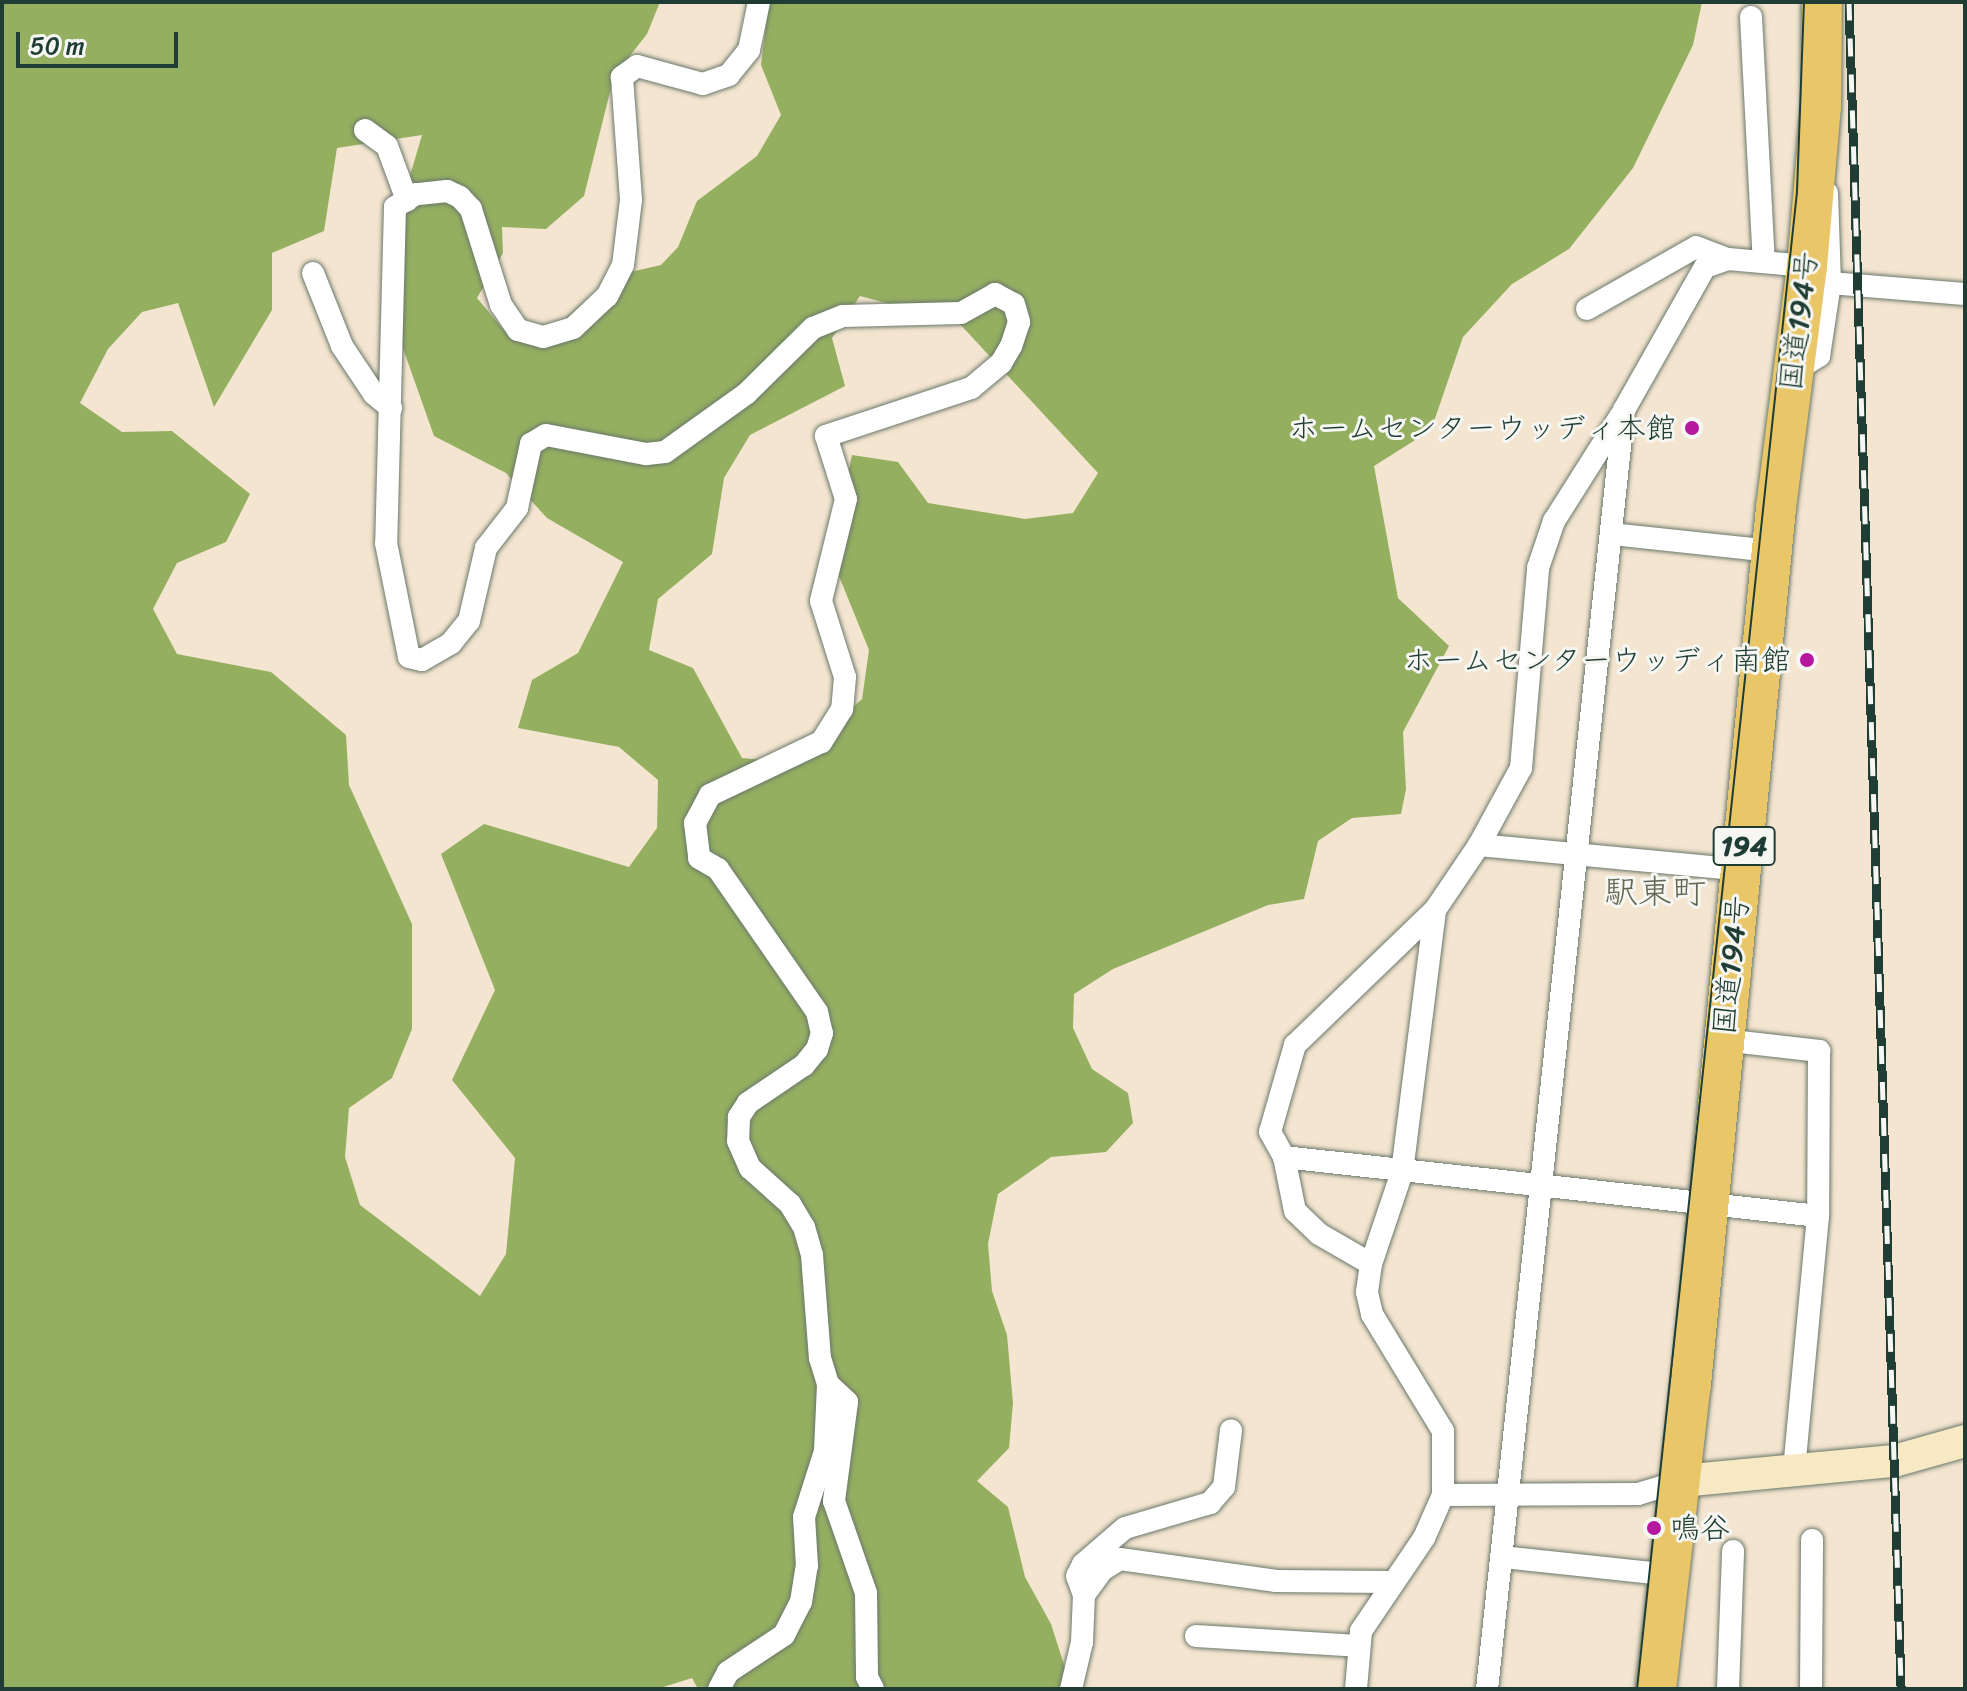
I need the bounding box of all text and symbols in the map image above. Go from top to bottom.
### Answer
scale bar [20,16,182,66]
text: 50 m [30,25,85,67]
street label: 国道194号 [1773,249,1825,393]
place label: ホームセンターウッディ本館 [1286,410,1676,446]
marker: ホームセンターウッディ本館 [1683,419,1701,437]
place label: ホームセンターウッディ南館 [1401,642,1791,678]
marker: ホームセンターウッディ南館 [1798,651,1816,669]
road number: 194 [1712,822,1776,870]
district label: 駅東町 [1604,873,1706,913]
street label: 国道194号 [1706,893,1756,1037]
place label: 鳴谷 [1670,1510,1730,1546]
marker: 鳴谷 [1645,1519,1663,1537]

